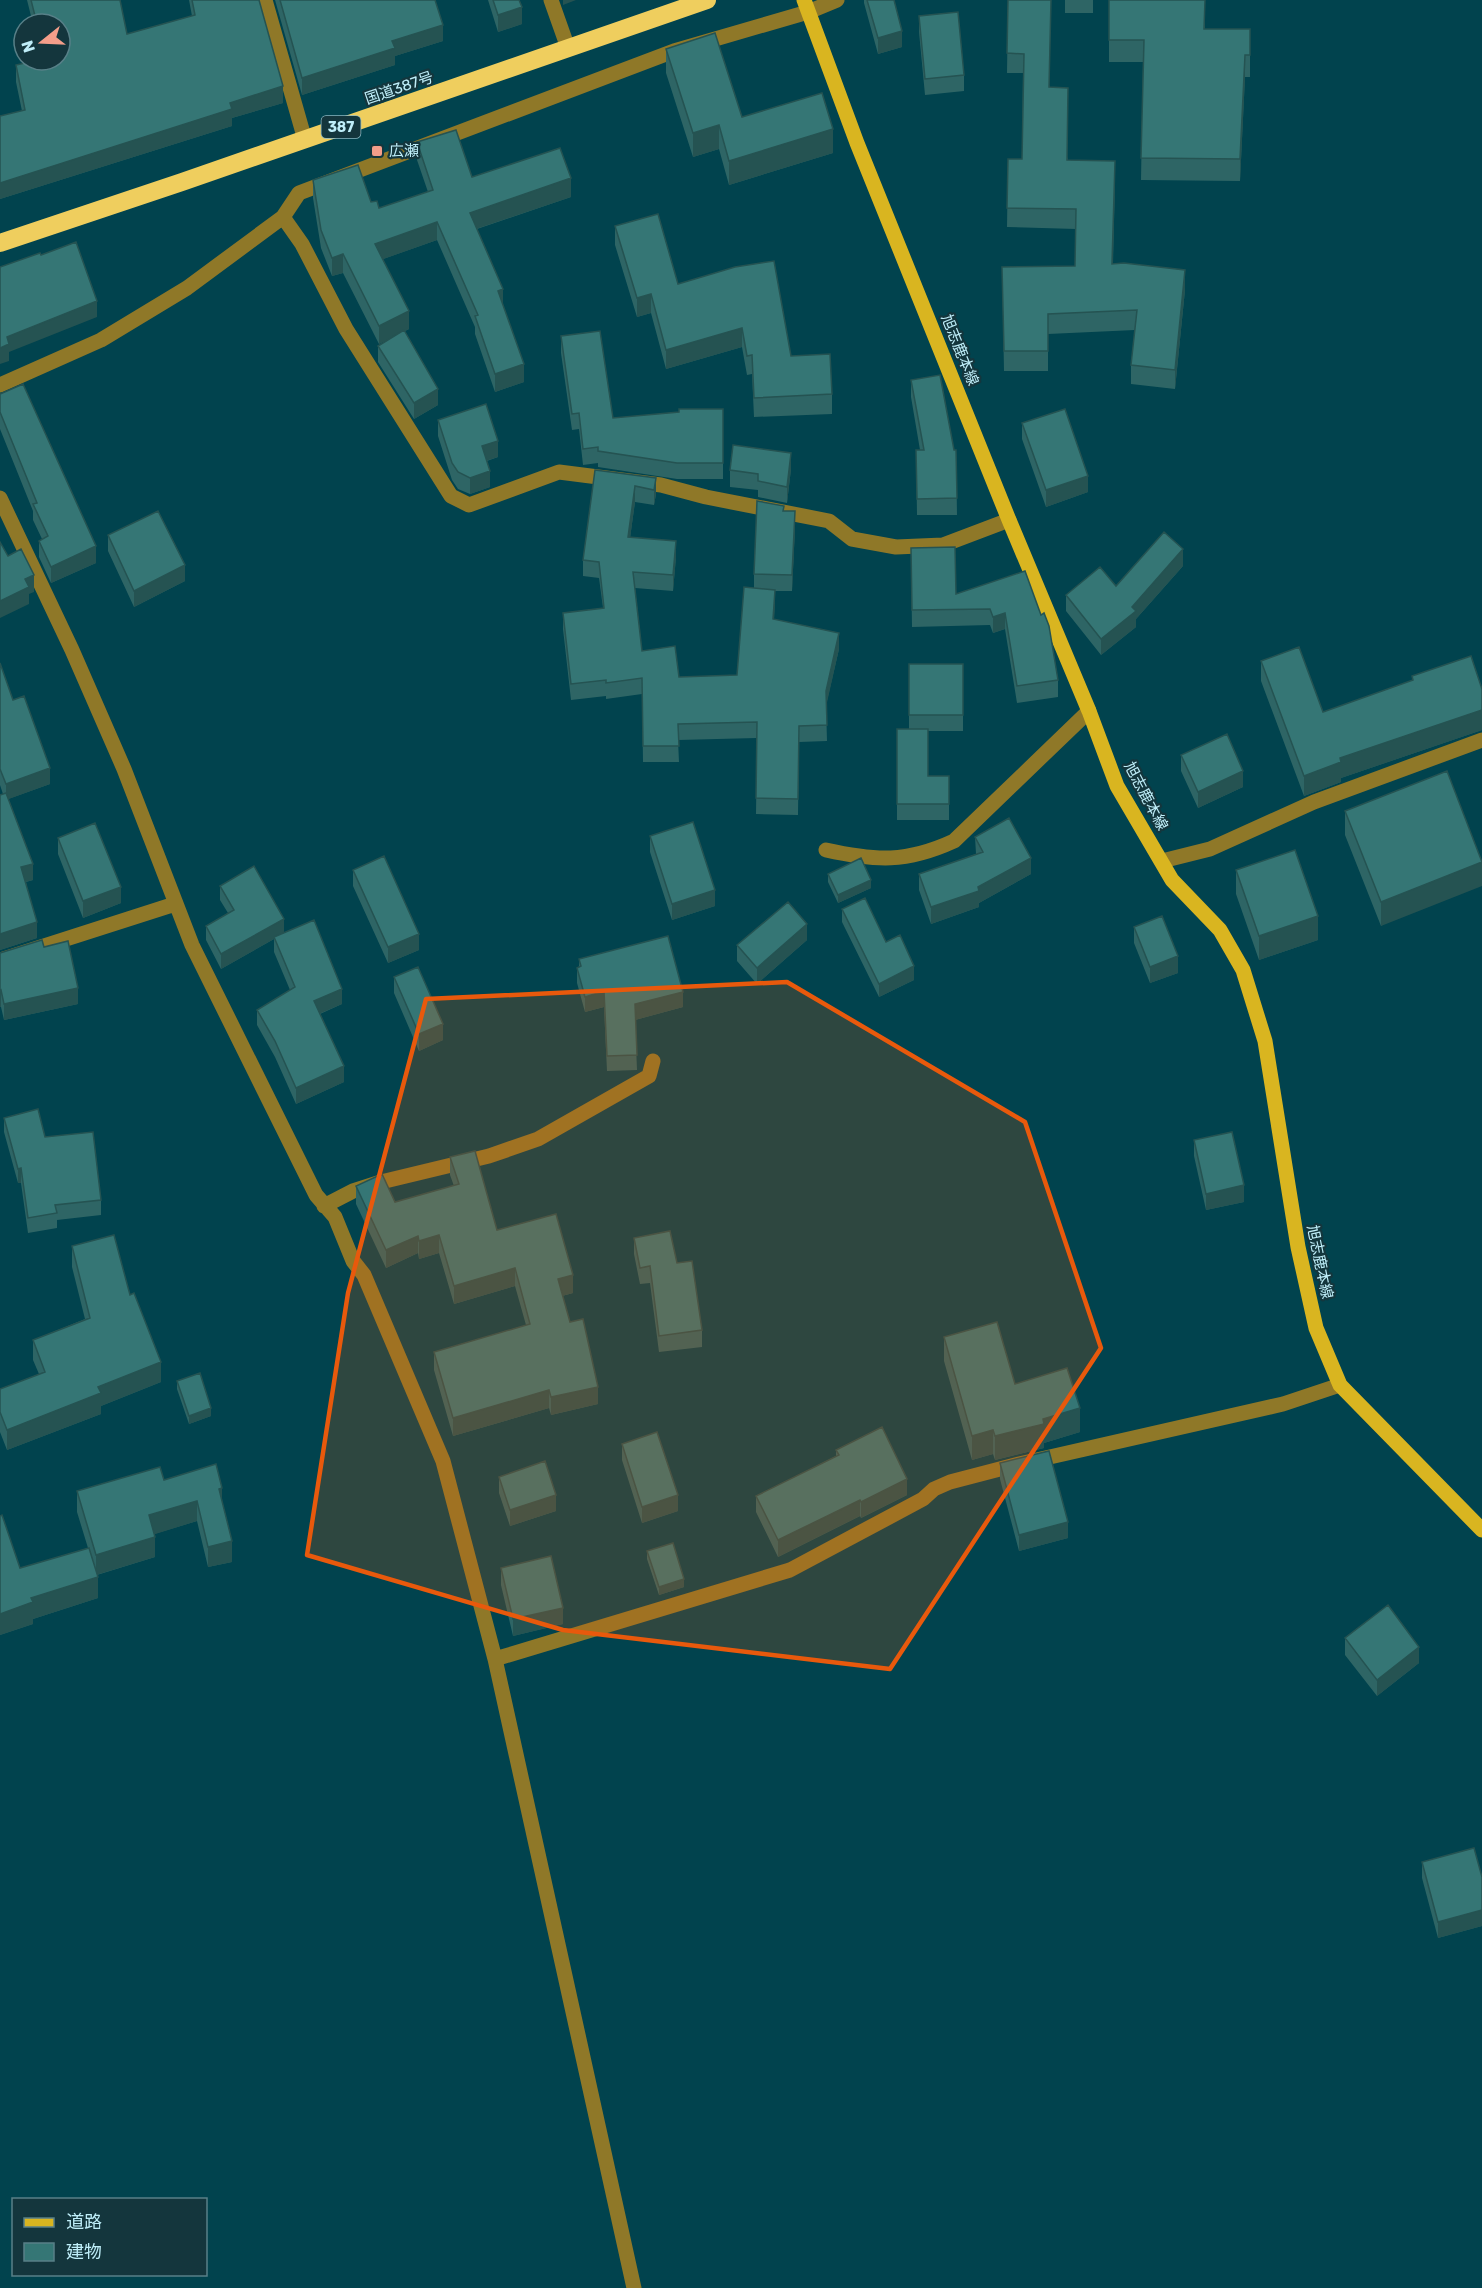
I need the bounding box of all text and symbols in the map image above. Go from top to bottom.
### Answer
north arrow [12,12,72,72]
text: N [17,38,39,55]
street label: 国道387号 [362,68,436,108]
road number: 387 [322,116,360,138]
place label: 広瀬 [389,142,419,160]
marker: 広瀬 [370,144,384,158]
street label: 旭志鹿本線 [938,312,982,388]
street label: 旭志鹿本線 [1120,759,1172,833]
street label: 旭志鹿本線 [1303,1223,1337,1301]
legend [12,2198,207,2276]
text: 道路 [66,2211,102,2233]
text: 建物 [66,2241,102,2263]

